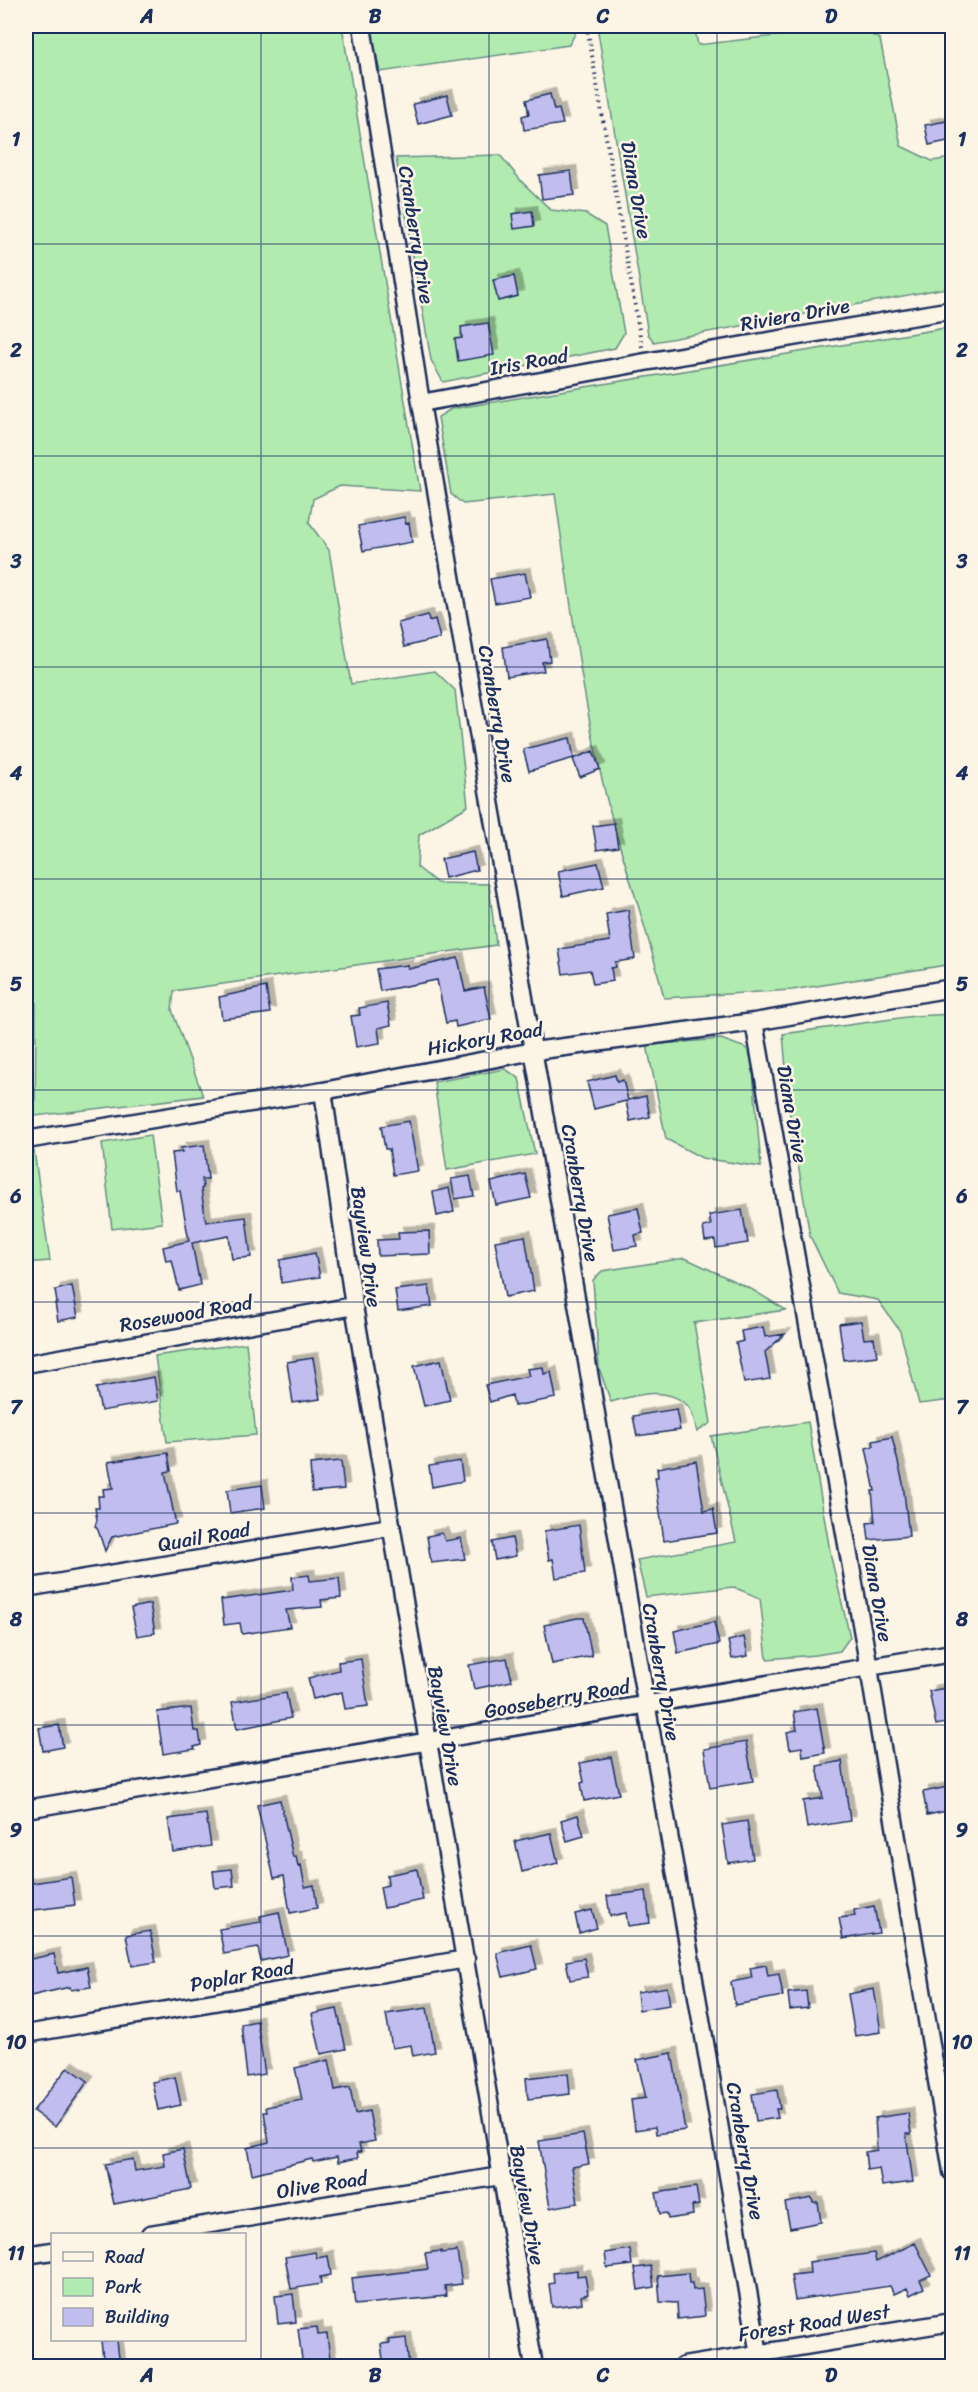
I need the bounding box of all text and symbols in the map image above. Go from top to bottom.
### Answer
text: A [139,0,154,34]
text: B [369,0,382,34]
text: C [596,0,610,34]
text: D [825,0,838,34]
text: 1 [12,122,21,157]
text: 1 [958,122,967,157]
street label: Diana Drive [610,138,662,242]
street label: Cranberry Drive [388,163,444,307]
street label: Riviera Drive [738,288,853,342]
text: 2 [9,333,22,368]
text: 2 [955,333,968,368]
street label: Iris Road [486,338,572,386]
text: 3 [10,544,22,579]
text: 3 [956,544,968,579]
street label: Cranberry Drive [468,642,526,786]
text: 4 [9,756,23,791]
text: 4 [955,756,969,791]
text: 5 [10,967,22,1002]
text: 5 [956,967,968,1002]
street label: Hickory Road [424,1011,547,1066]
street label: Diana Drive [766,1062,818,1166]
street label: Cranberry Drive [551,1121,609,1265]
text: 6 [9,1179,22,1214]
text: 6 [955,1179,968,1214]
street label: Bayview Drive [340,1184,392,1310]
street label: Rosewood Road [117,1285,257,1343]
text: 7 [10,1390,23,1425]
text: 7 [956,1390,969,1425]
street label: Quail Road [155,1511,254,1562]
street label: Diana Drive [851,1541,903,1645]
street label: Cranberry Drive [632,1600,690,1744]
text: 8 [9,1602,23,1637]
text: 8 [955,1602,969,1637]
street label: Bayview Drive [417,1663,473,1789]
street label: Gooseberry Road [481,1669,634,1729]
text: 9 [10,1813,22,1848]
text: 9 [956,1813,968,1848]
street label: Poplar Road [187,1949,298,2002]
text: 10 [5,2025,27,2060]
text: 10 [951,2025,973,2060]
street label: Cranberry Drive [716,2079,774,2223]
street label: Bayview Drive [499,2142,555,2268]
street label: Olive Road [274,2160,371,2209]
legend [51,2233,246,2341]
text: 11 [7,2236,25,2271]
text: 11 [953,2236,971,2271]
text: Road [105,2241,145,2273]
text: Park [105,2271,142,2303]
street label: Forest Road West [736,2294,893,2352]
text: Building [105,2301,169,2333]
text: A [139,2358,154,2392]
text: B [369,2358,382,2392]
text: C [596,2358,610,2392]
text: D [825,2358,838,2392]

